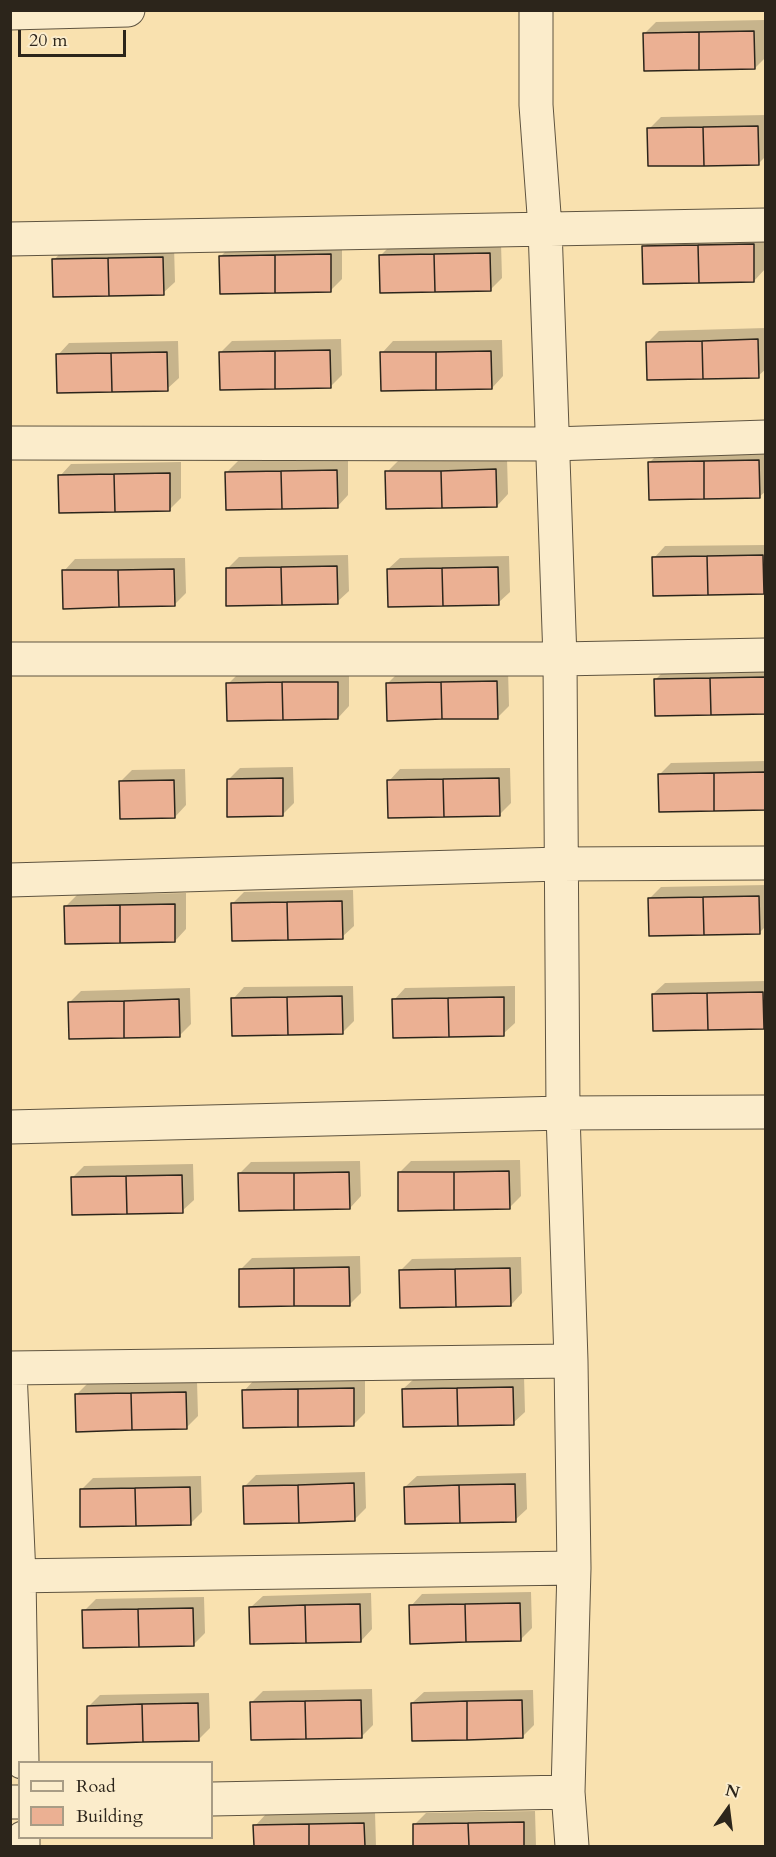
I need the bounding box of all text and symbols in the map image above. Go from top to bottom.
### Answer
scale bar [21,18,129,56]
text: 20 m [29,28,68,53]
legend [18,1761,213,1839]
text: Road [76,1774,116,1799]
north arrow [698,1779,758,1839]
text: N [723,1779,742,1804]
text: Building [76,1804,143,1829]

